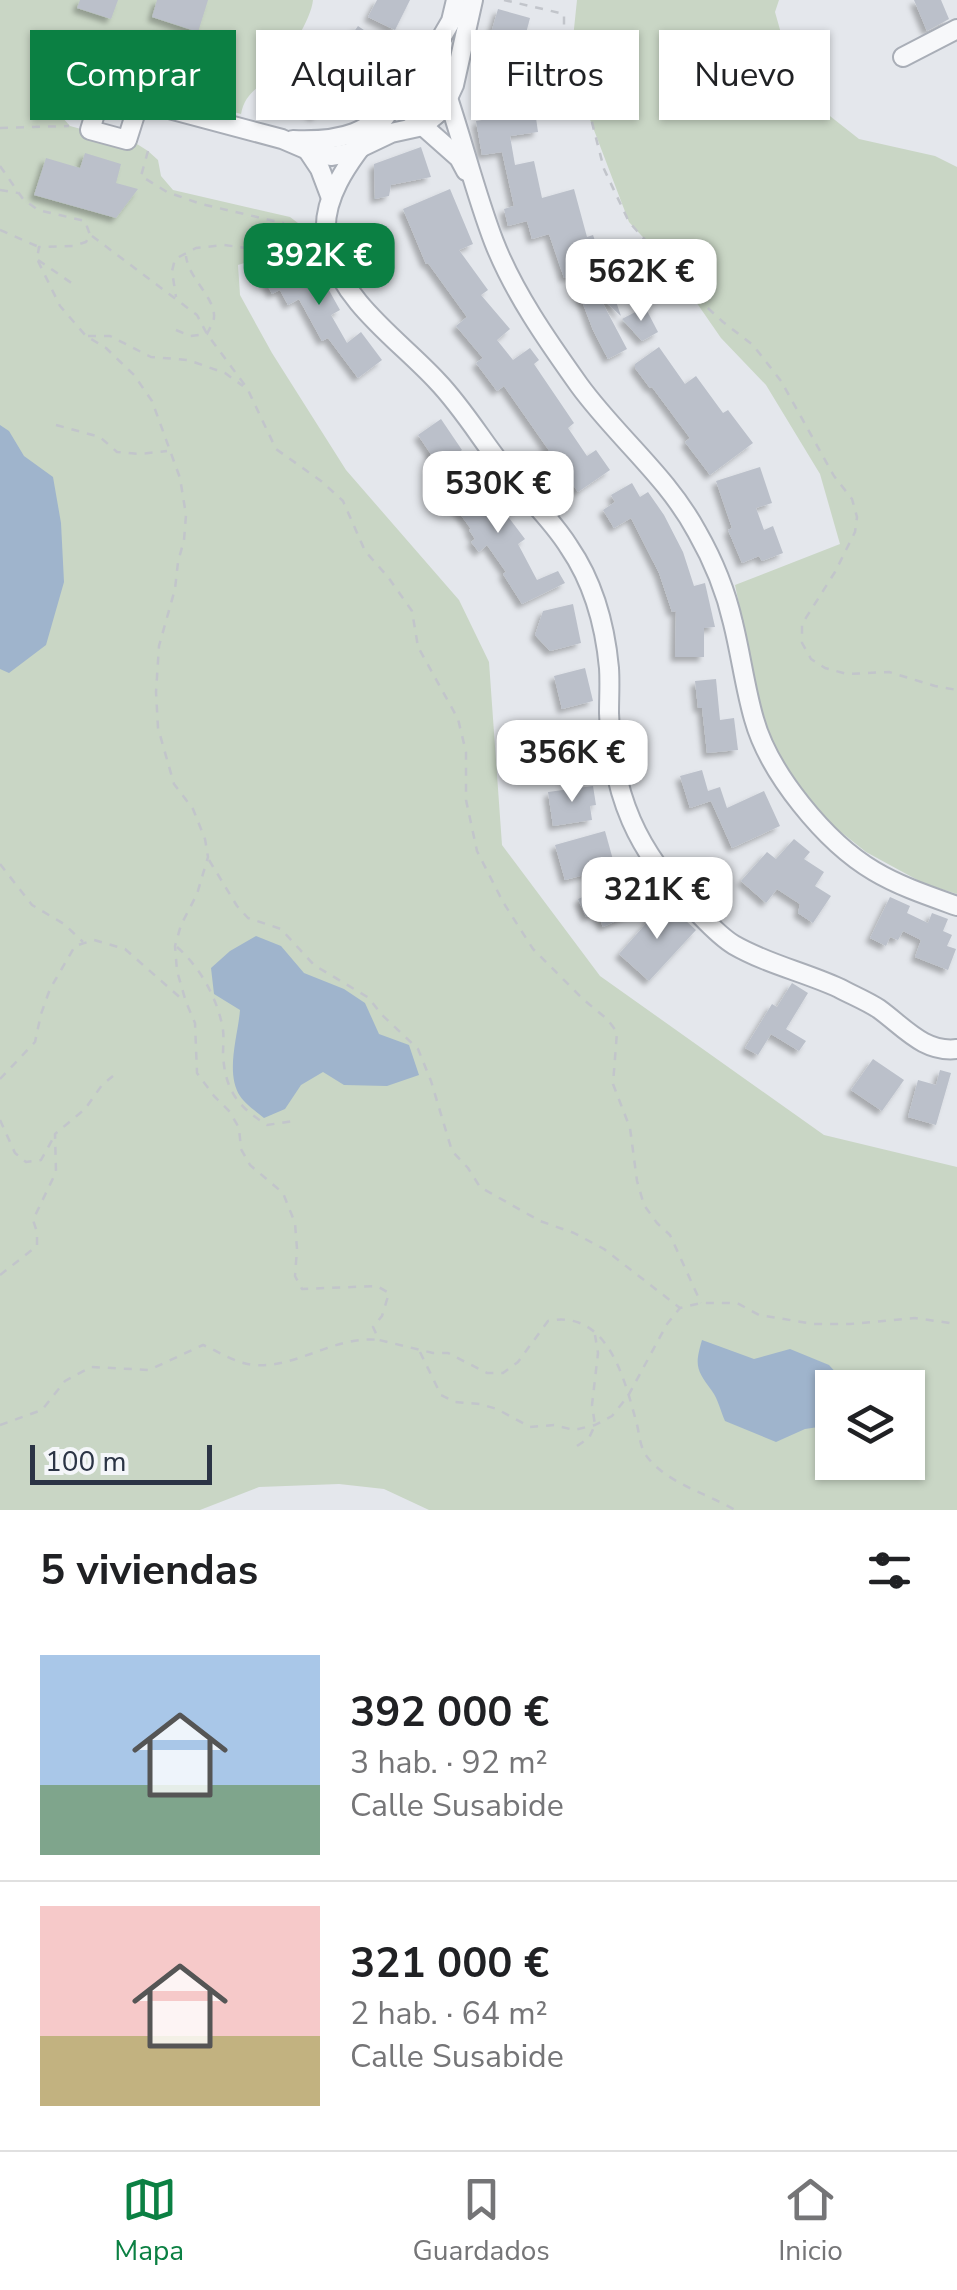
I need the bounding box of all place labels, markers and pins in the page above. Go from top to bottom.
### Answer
pin: 392K € [238,223,400,308]
pin: 562K € [560,239,722,324]
pin: 530K € [417,451,579,536]
pin: 356K € [491,720,653,805]
pin: 321K € [576,857,738,942]

